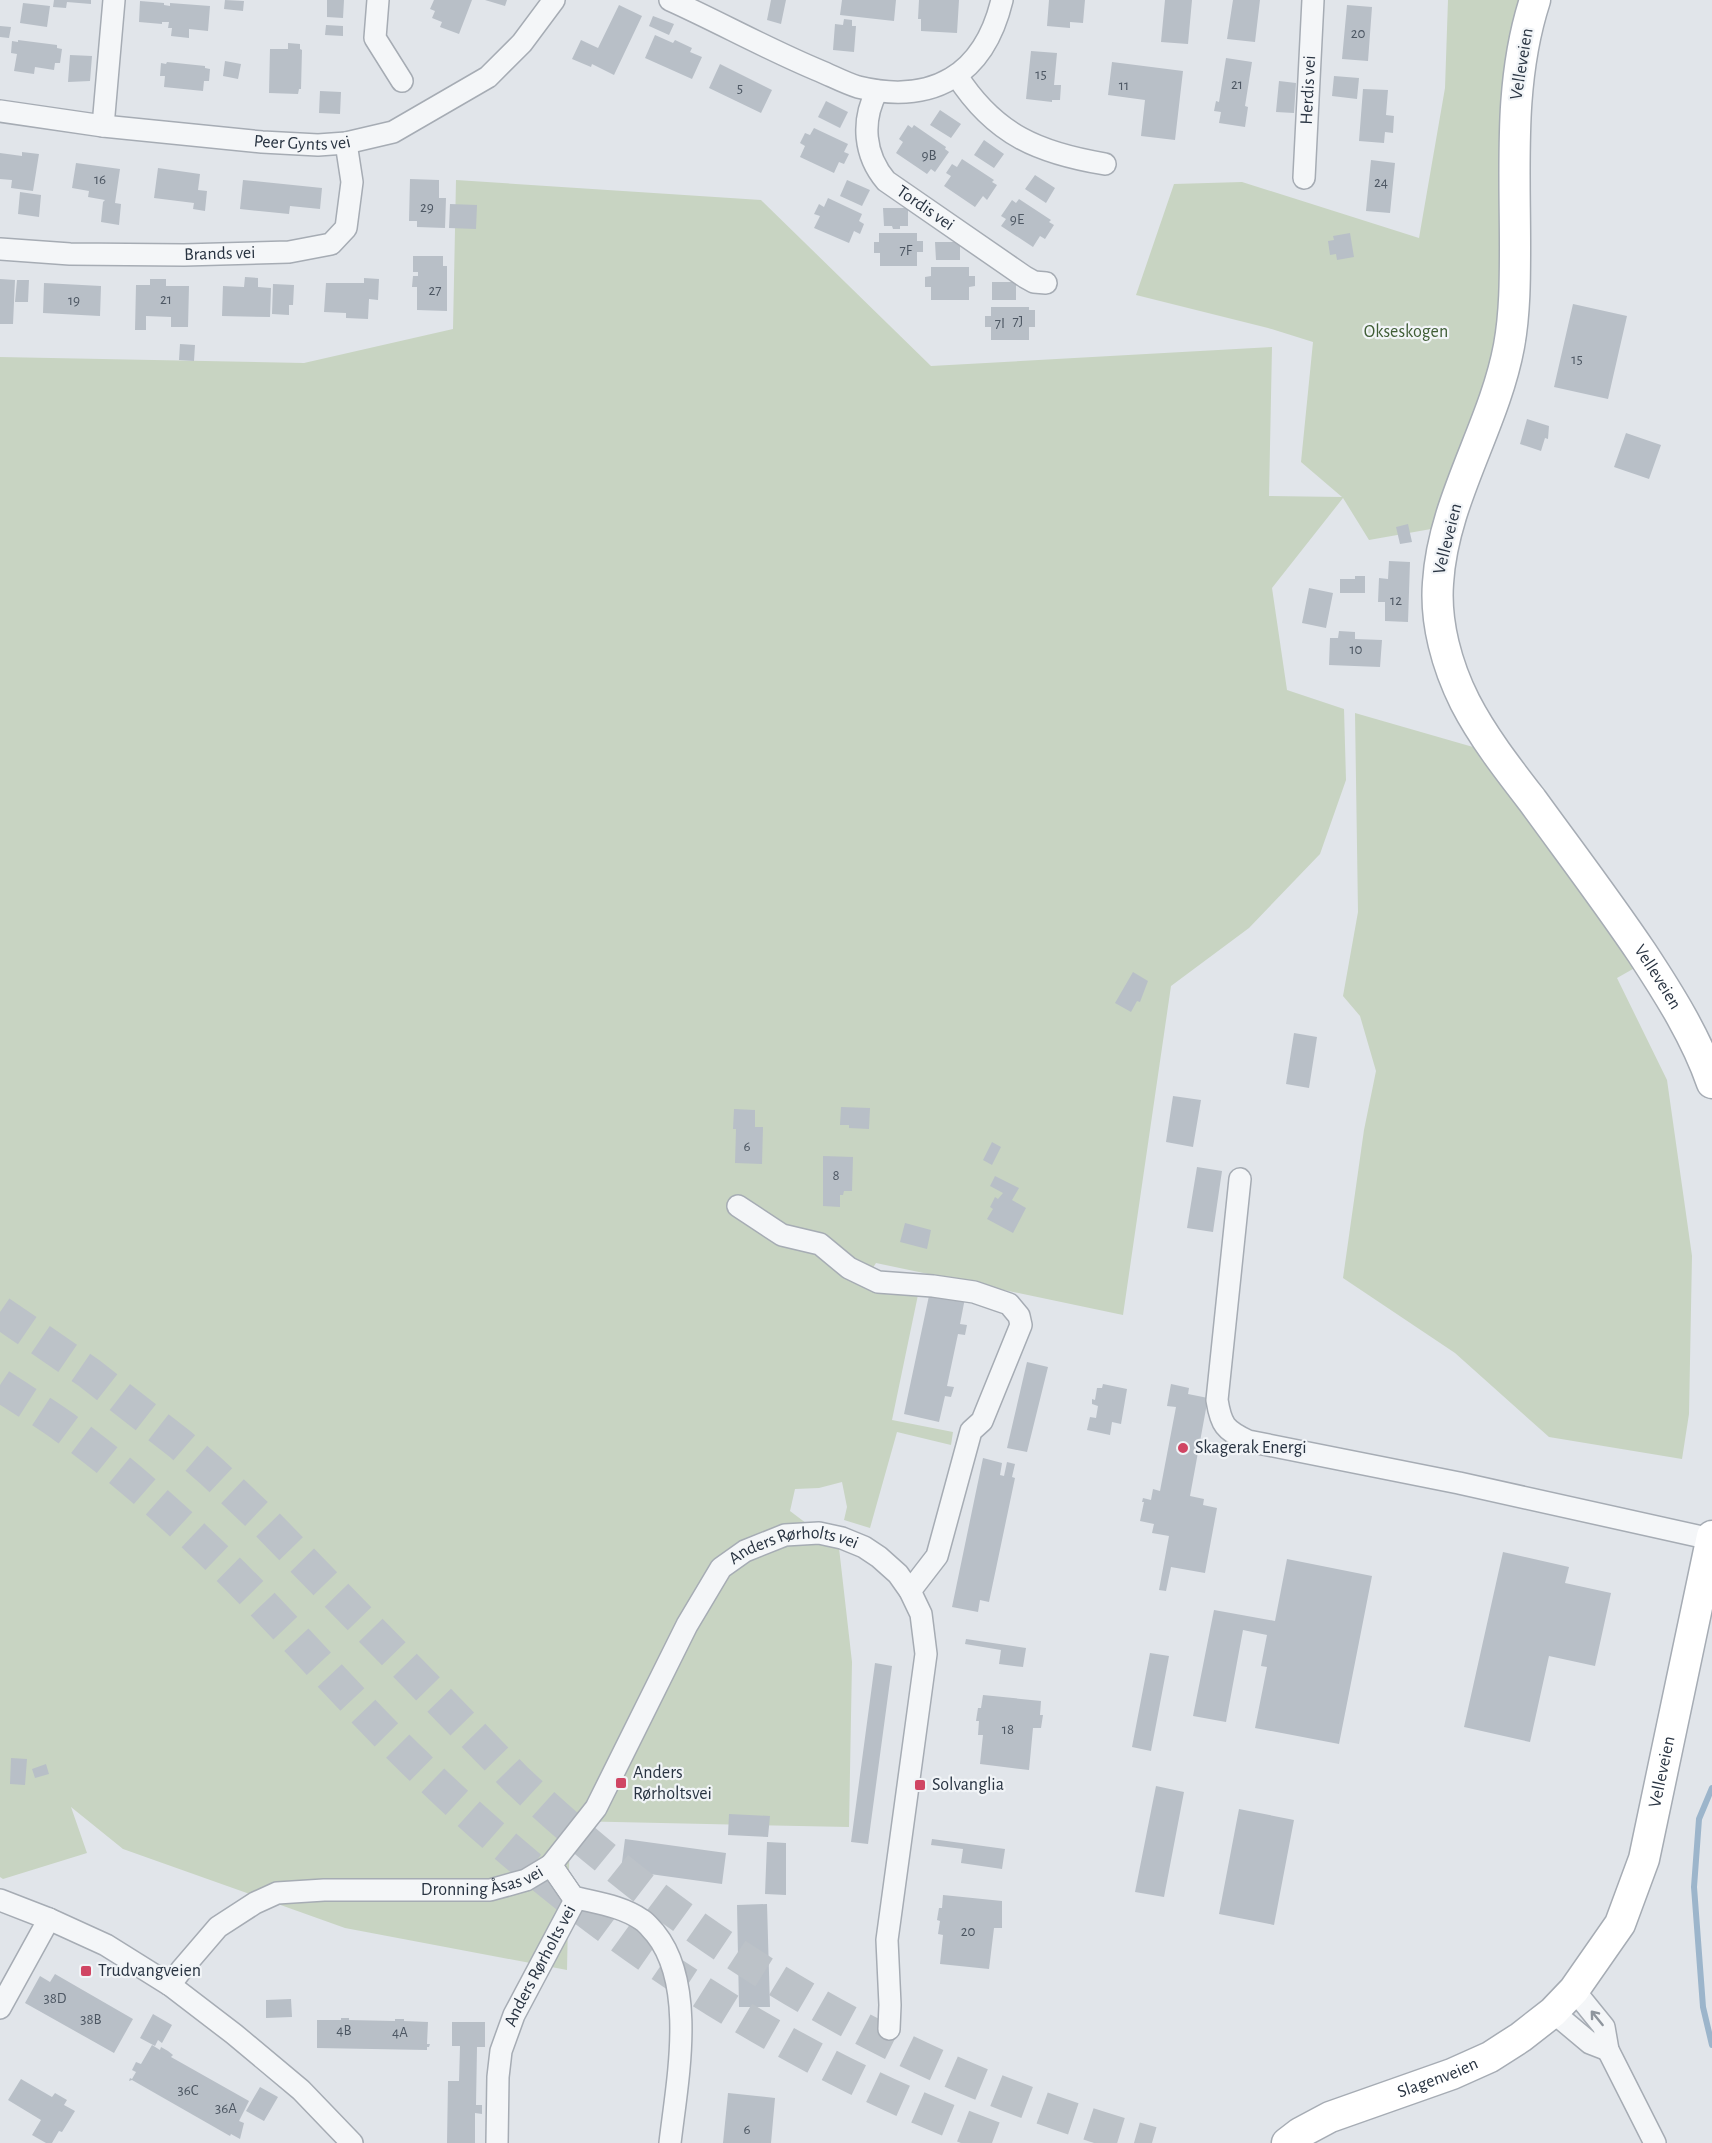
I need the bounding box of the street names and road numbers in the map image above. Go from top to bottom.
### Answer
street label: Velleveien [1507,27,1537,101]
street label: Herdis vei [1298,55,1319,125]
street label: Peer Gynts vei [253,132,352,154]
street label: Tordis vei [893,182,957,234]
street label: Brands vei [184,244,256,264]
street label: Velleveien [1431,502,1465,576]
street label: Velleveien [1630,942,1684,1013]
street label: Anders Rørholts vei [726,1524,861,1568]
street label: Velleveien [1646,1735,1679,1809]
street label: Dronning Åsas vei [421,1863,546,1899]
street label: Anders Rørholts vei [502,1902,580,2029]
street label: Slagenveien [1395,2054,1481,2101]

